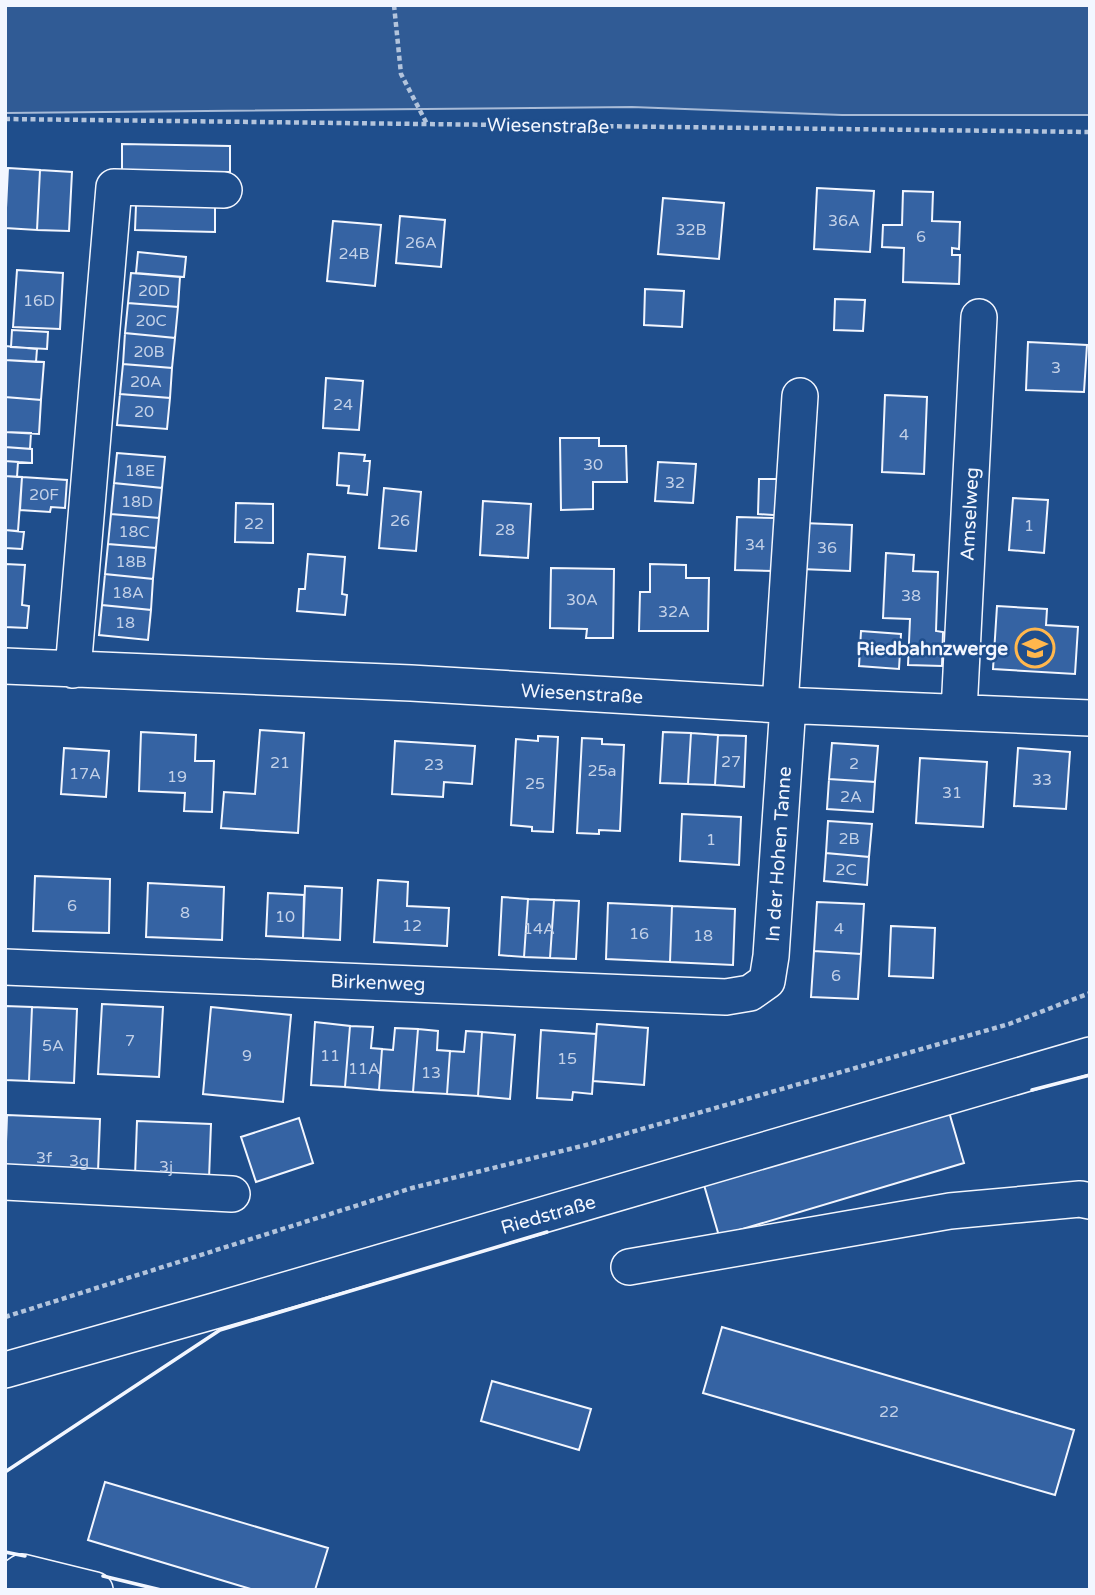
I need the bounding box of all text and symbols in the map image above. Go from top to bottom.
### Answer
street label: Wiesenstraße [487,114,609,138]
house number: 36A [828,211,860,231]
house number: 32B [675,220,707,240]
house number: 6 [916,227,926,247]
house number: 26A [405,233,437,253]
house number: 24B [338,244,370,264]
house number: 20D [138,281,170,301]
house number: 16D [23,291,55,311]
house number: 20C [135,311,167,331]
house number: 20B [133,342,165,362]
house number: 3 [1051,358,1061,378]
house number: 20A [130,372,162,392]
house number: 24 [333,395,353,415]
house number: 20 [134,402,154,422]
house number: 4 [899,425,909,445]
house number: 30 [583,455,603,475]
house number: 18E [125,461,155,481]
street label: Amselweg [957,467,983,561]
house number: 32 [665,473,685,493]
house number: 20F [29,485,59,505]
house number: 18D [121,492,153,512]
house number: 26 [390,511,410,531]
house number: 22 [244,514,264,534]
house number: 1 [1024,516,1034,536]
house number: 28 [495,520,515,540]
house number: 18C [118,522,150,542]
house number: 34 [745,535,765,555]
house number: 36 [817,538,837,558]
house number: 18B [115,552,147,572]
house number: 18A [112,583,144,603]
house number: 38 [901,586,921,606]
house number: 30A [566,590,598,610]
house number: 32A [658,602,690,622]
house number: 18 [115,613,135,633]
school or university icon: Riedbahnzwerge [1014,627,1056,669]
place label: Riedbahnzwerge [856,638,1008,661]
street label: Wiesenstraße [520,680,644,708]
house number: 27 [721,752,741,772]
house number: 21 [270,753,290,773]
house number: 2 [849,754,859,774]
house number: 23 [424,755,444,775]
house number: 25a [587,761,617,781]
house number: 17A [69,764,101,784]
street label: In der Hohen Tanne [762,766,796,943]
house number: 19 [167,767,187,787]
house number: 33 [1032,770,1052,790]
house number: 25 [525,774,545,794]
house number: 31 [942,783,962,803]
house number: 2A [840,787,862,807]
house number: 2B [838,829,860,849]
house number: 1 [706,830,716,850]
house number: 2C [835,860,857,880]
house number: 6 [67,896,77,916]
house number: 8 [180,903,190,923]
house number: 10 [275,907,295,927]
house number: 12 [402,916,422,936]
house number: 14A [523,919,555,939]
house number: 4 [834,919,844,939]
house number: 16 [629,924,649,944]
house number: 18 [693,926,713,946]
house number: 6 [831,966,841,986]
street label: Birkenweg [330,970,426,996]
house number: 7 [125,1031,135,1051]
house number: 5A [42,1036,64,1056]
house number: 9 [242,1046,252,1066]
house number: 11 [320,1046,340,1066]
house number: 15 [557,1049,577,1069]
house number: 11A [348,1059,380,1079]
house number: 13 [421,1063,441,1083]
house number: 3f [36,1148,53,1168]
house number: 3g [69,1151,89,1171]
house number: 3j [159,1157,173,1177]
street label: Riedstraße [498,1191,598,1239]
house number: 22 [879,1402,899,1422]

